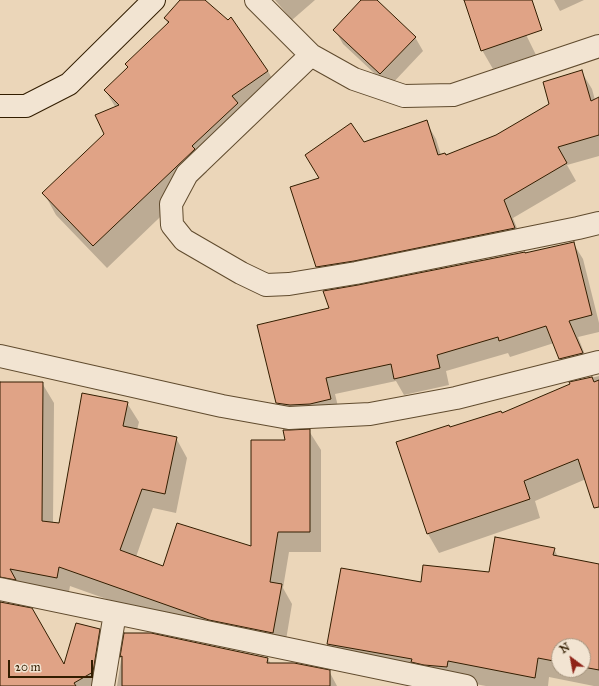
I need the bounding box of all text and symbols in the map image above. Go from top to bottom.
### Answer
north arrow [551,638,591,678]
text: N [557,640,572,656]
scale bar [10,652,95,678]
text: 20 m [15,660,41,674]

